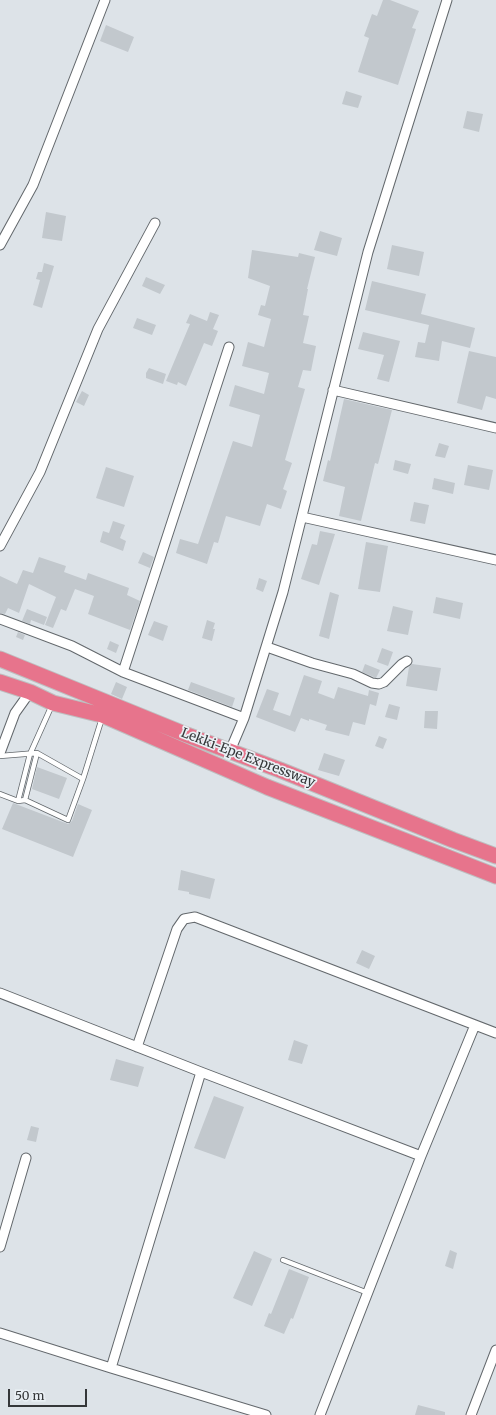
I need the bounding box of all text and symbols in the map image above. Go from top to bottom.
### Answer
street label: Lekki-Epe Expressway [179,725,317,791]
scale bar [10,1381,89,1407]
text: 50 m [15,1388,44,1403]

